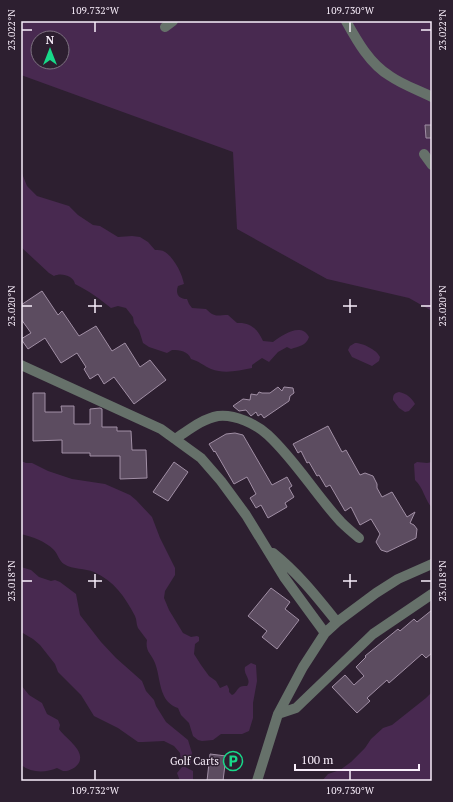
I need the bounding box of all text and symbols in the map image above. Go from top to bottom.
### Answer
text: 109.732°W [71,4,120,17]
text: 109.730°W [326,4,375,17]
text: 23.022°N [5,9,18,51]
text: 23.022°N [436,9,449,51]
north arrow [30,30,70,70]
text: N [46,33,55,47]
text: 23.020°N [5,285,18,327]
text: 23.020°N [436,285,449,327]
text: 23.018°N [5,560,18,602]
text: 23.018°N [436,560,449,602]
scale bar [295,746,419,772]
parking icon: Golf Carts [222,750,244,772]
text: 100 m [301,752,334,767]
place label: Golf Carts [170,754,219,768]
text: 109.732°W [71,784,120,797]
text: 109.730°W [326,784,375,797]

